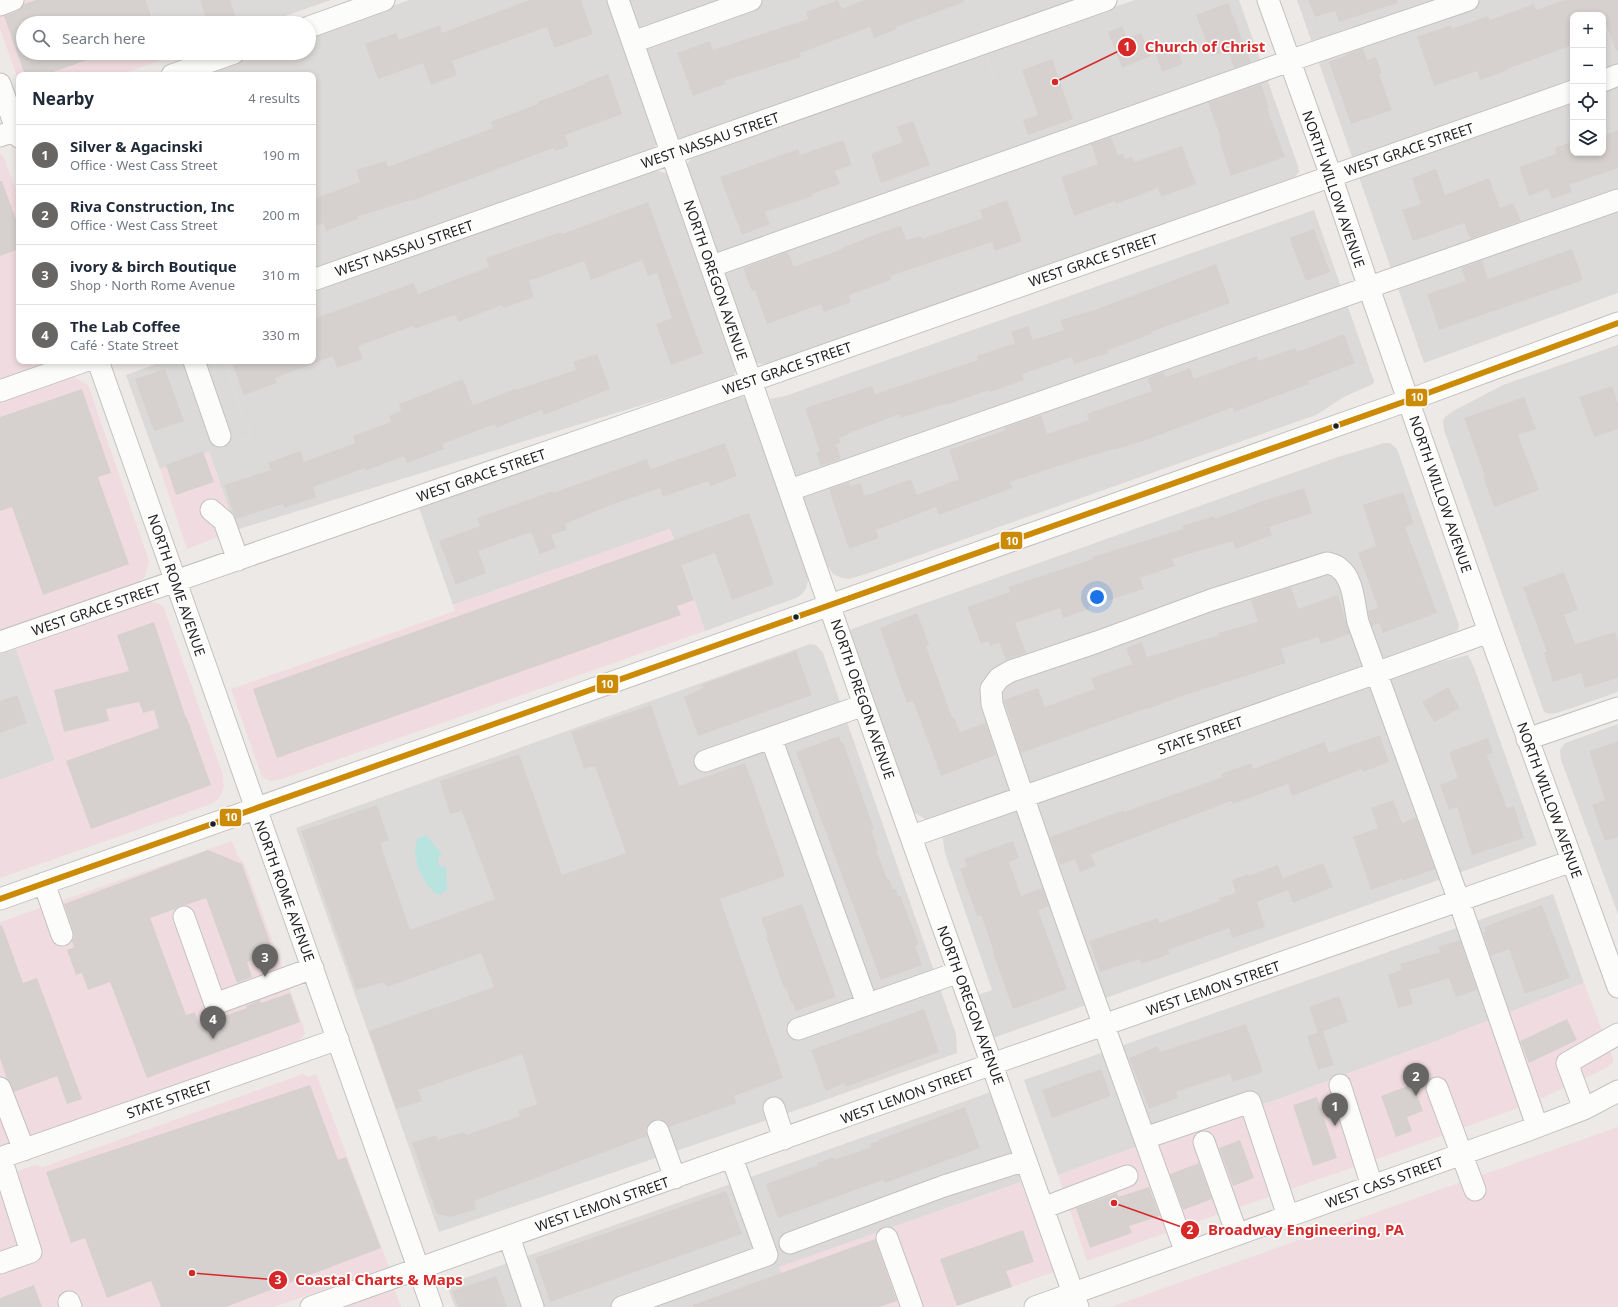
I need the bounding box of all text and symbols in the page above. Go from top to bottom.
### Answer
map controls [1570,12,1606,156]
button: + [1570,12,1606,48]
search box [16,16,316,60]
icon: search [30,27,52,49]
text: Search here [62,28,145,48]
callout: Church of Christ [1117,33,1273,60]
text: Church of Christ [1145,36,1266,56]
text: 1 [1124,38,1130,55]
button: − [1570,48,1606,84]
button: locate [1570,84,1606,120]
text: Nearby [32,87,94,110]
text: 4 results [248,89,300,107]
street label: WEST NASSAU STREET [638,107,782,173]
street label: NORTH WILLOW AVENUE [1298,108,1370,270]
street label: WEST GRACE STREET [1342,118,1476,180]
button: layers [1570,120,1606,156]
text: Silver & Agacinski [70,136,203,156]
text: 1 [41,146,49,164]
text: 190 m [262,146,300,164]
text: Office · West Cass Street [70,156,217,174]
text: Riva Construction, Inc [70,196,234,216]
street label: NORTH OREGON AVENUE [680,197,752,363]
text: 2 [41,206,49,224]
text: 200 m [262,206,300,224]
street label: WEST NASSAU STREET [332,215,476,281]
text: Office · West Cass Street [70,216,217,234]
street label: WEST GRACE STREET [1026,229,1160,291]
text: ivory & birch Boutique [70,256,237,276]
text: 3 [41,266,49,284]
text: 310 m [262,266,300,284]
text: Shop · North Rome Avenue [70,276,235,294]
text: The Lab Coffee [70,316,181,336]
text: 4 [41,326,49,344]
text: 330 m [262,326,300,344]
text: Café · State Street [70,336,178,354]
street label: WEST GRACE STREET [720,337,854,399]
line badge: 10 [1405,388,1428,407]
text: 10 [1411,389,1423,404]
street label: NORTH WILLOW AVENUE [1405,413,1477,575]
unlabelled marker [1331,421,1341,431]
street label: WEST GRACE STREET [414,444,548,506]
street label: NORTH ROME AVENUE [144,511,210,659]
line badge: 10 [1000,531,1023,550]
text: 10 [1006,533,1018,548]
street label: WEST GRACE STREET [29,578,163,640]
your location [1087,587,1107,607]
unlabelled marker [791,612,801,622]
street label: NORTH OREGON AVENUE [827,616,899,782]
line badge: 10 [596,674,619,694]
text: 10 [601,676,613,691]
street label: STATE STREET [1155,711,1245,759]
street label: NORTH WILLOW AVENUE [1513,719,1587,881]
line badge: 10 [219,808,242,827]
text: 10 [225,809,237,824]
street label: NORTH ROME AVENUE [251,818,319,964]
unlabelled marker [208,819,218,829]
street label: NORTH OREGON AVENUE [933,923,1009,1087]
pin: 3 [252,944,278,977]
street label: WEST LEMON STREET [1143,956,1283,1020]
pin: 4 [200,1006,226,1039]
street label: WEST LEMON STREET [838,1062,976,1128]
pin: 2 [1403,1063,1429,1096]
street label: STATE STREET [124,1075,214,1123]
pin: 1 [1322,1093,1348,1126]
street label: WEST CASS STREET [1322,1152,1446,1212]
street label: WEST LEMON STREET [532,1172,672,1236]
callout: Broadway Engineering, PA [1180,1217,1412,1244]
text: Broadway Engineering, PA [1208,1219,1405,1239]
text: 2 [1187,1221,1194,1238]
callout: Coastal Charts & Maps [268,1267,471,1294]
text: Coastal Charts & Maps [295,1269,463,1289]
text: 3 [275,1271,282,1288]

